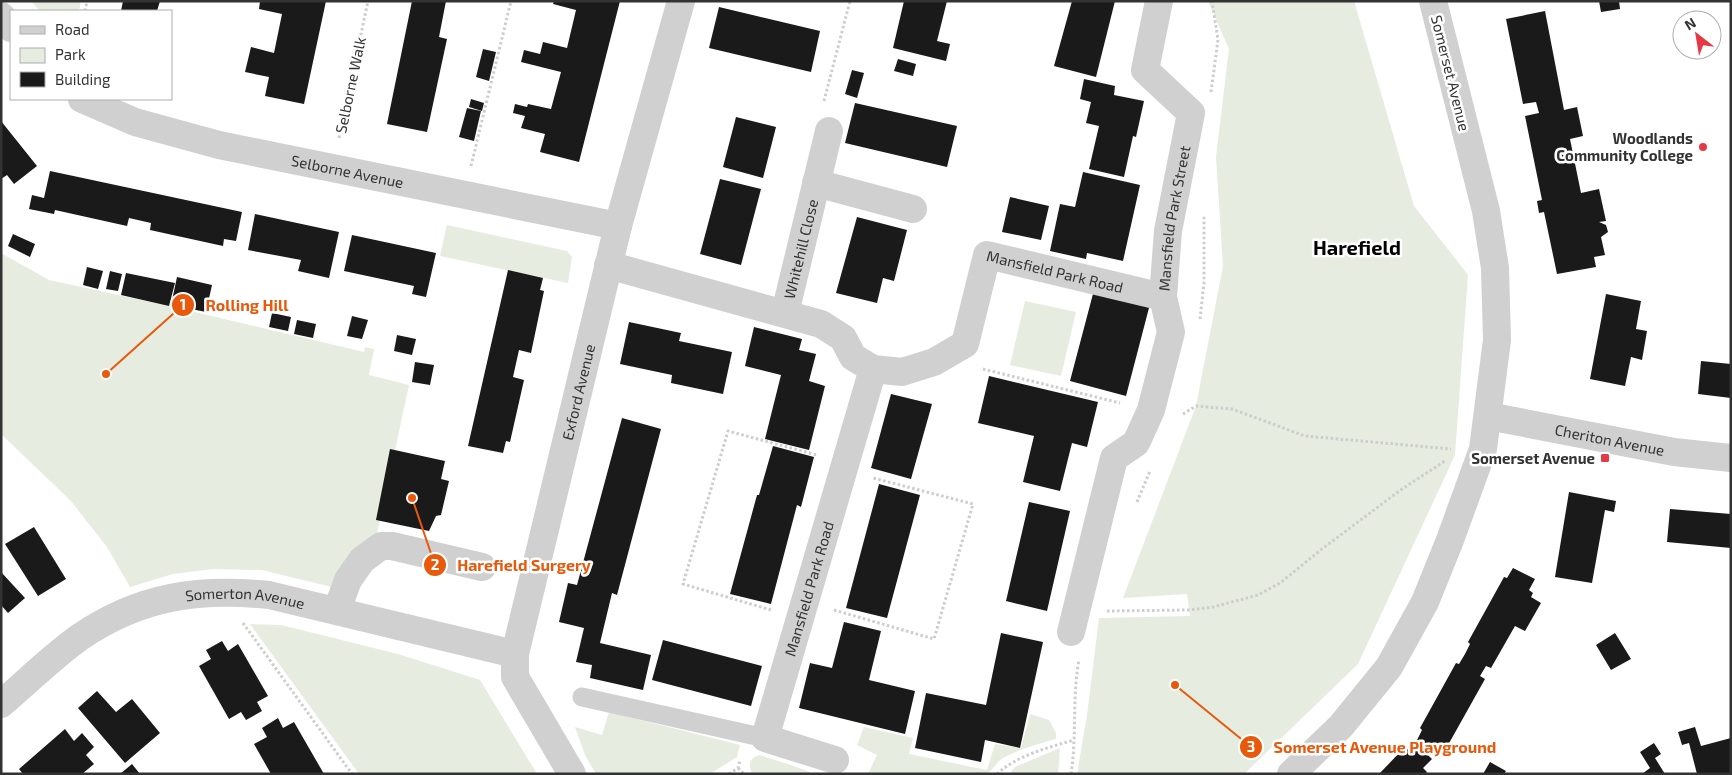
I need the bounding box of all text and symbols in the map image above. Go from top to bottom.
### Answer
legend [10,10,172,100]
north arrow [1672,10,1722,60]
street label: Somerset Avenue [1428,13,1474,133]
text: N [1681,14,1699,33]
text: Road [55,20,90,38]
street label: Selborne Walk [331,35,369,135]
text: Park [55,45,86,63]
text: Building [55,70,111,88]
place label: Woodlands Community College [1556,129,1693,165]
marker: Woodlands Community College [1697,141,1709,153]
street label: Mansfield Park Street [1154,144,1193,292]
street label: Selborne Avenue [290,151,405,191]
street label: Whitehill Close [780,197,821,301]
district label: Harefield [1313,235,1401,259]
street label: Mansfield Park Road [985,246,1125,296]
callout: Rolling Hill [170,290,298,321]
text: 1 [180,295,186,313]
text: Rolling Hill [206,295,289,314]
street label: Exford Avenue [558,342,598,442]
street label: Cheriton Avenue [1553,420,1666,459]
place label: Somerset Avenue [1471,449,1595,467]
marker: Somerset Avenue [1599,452,1611,464]
street label: Mansfield Park Road [780,519,837,658]
callout: Harefield Surgery [423,550,601,581]
text: 2 [431,555,440,573]
text: Harefield Surgery [457,555,591,575]
street label: Somerton Avenue [184,584,307,612]
callout: Somerset Avenue Playground [1239,731,1507,762]
text: 3 [1247,737,1255,755]
text: Somerset Avenue Playground [1274,737,1496,757]

